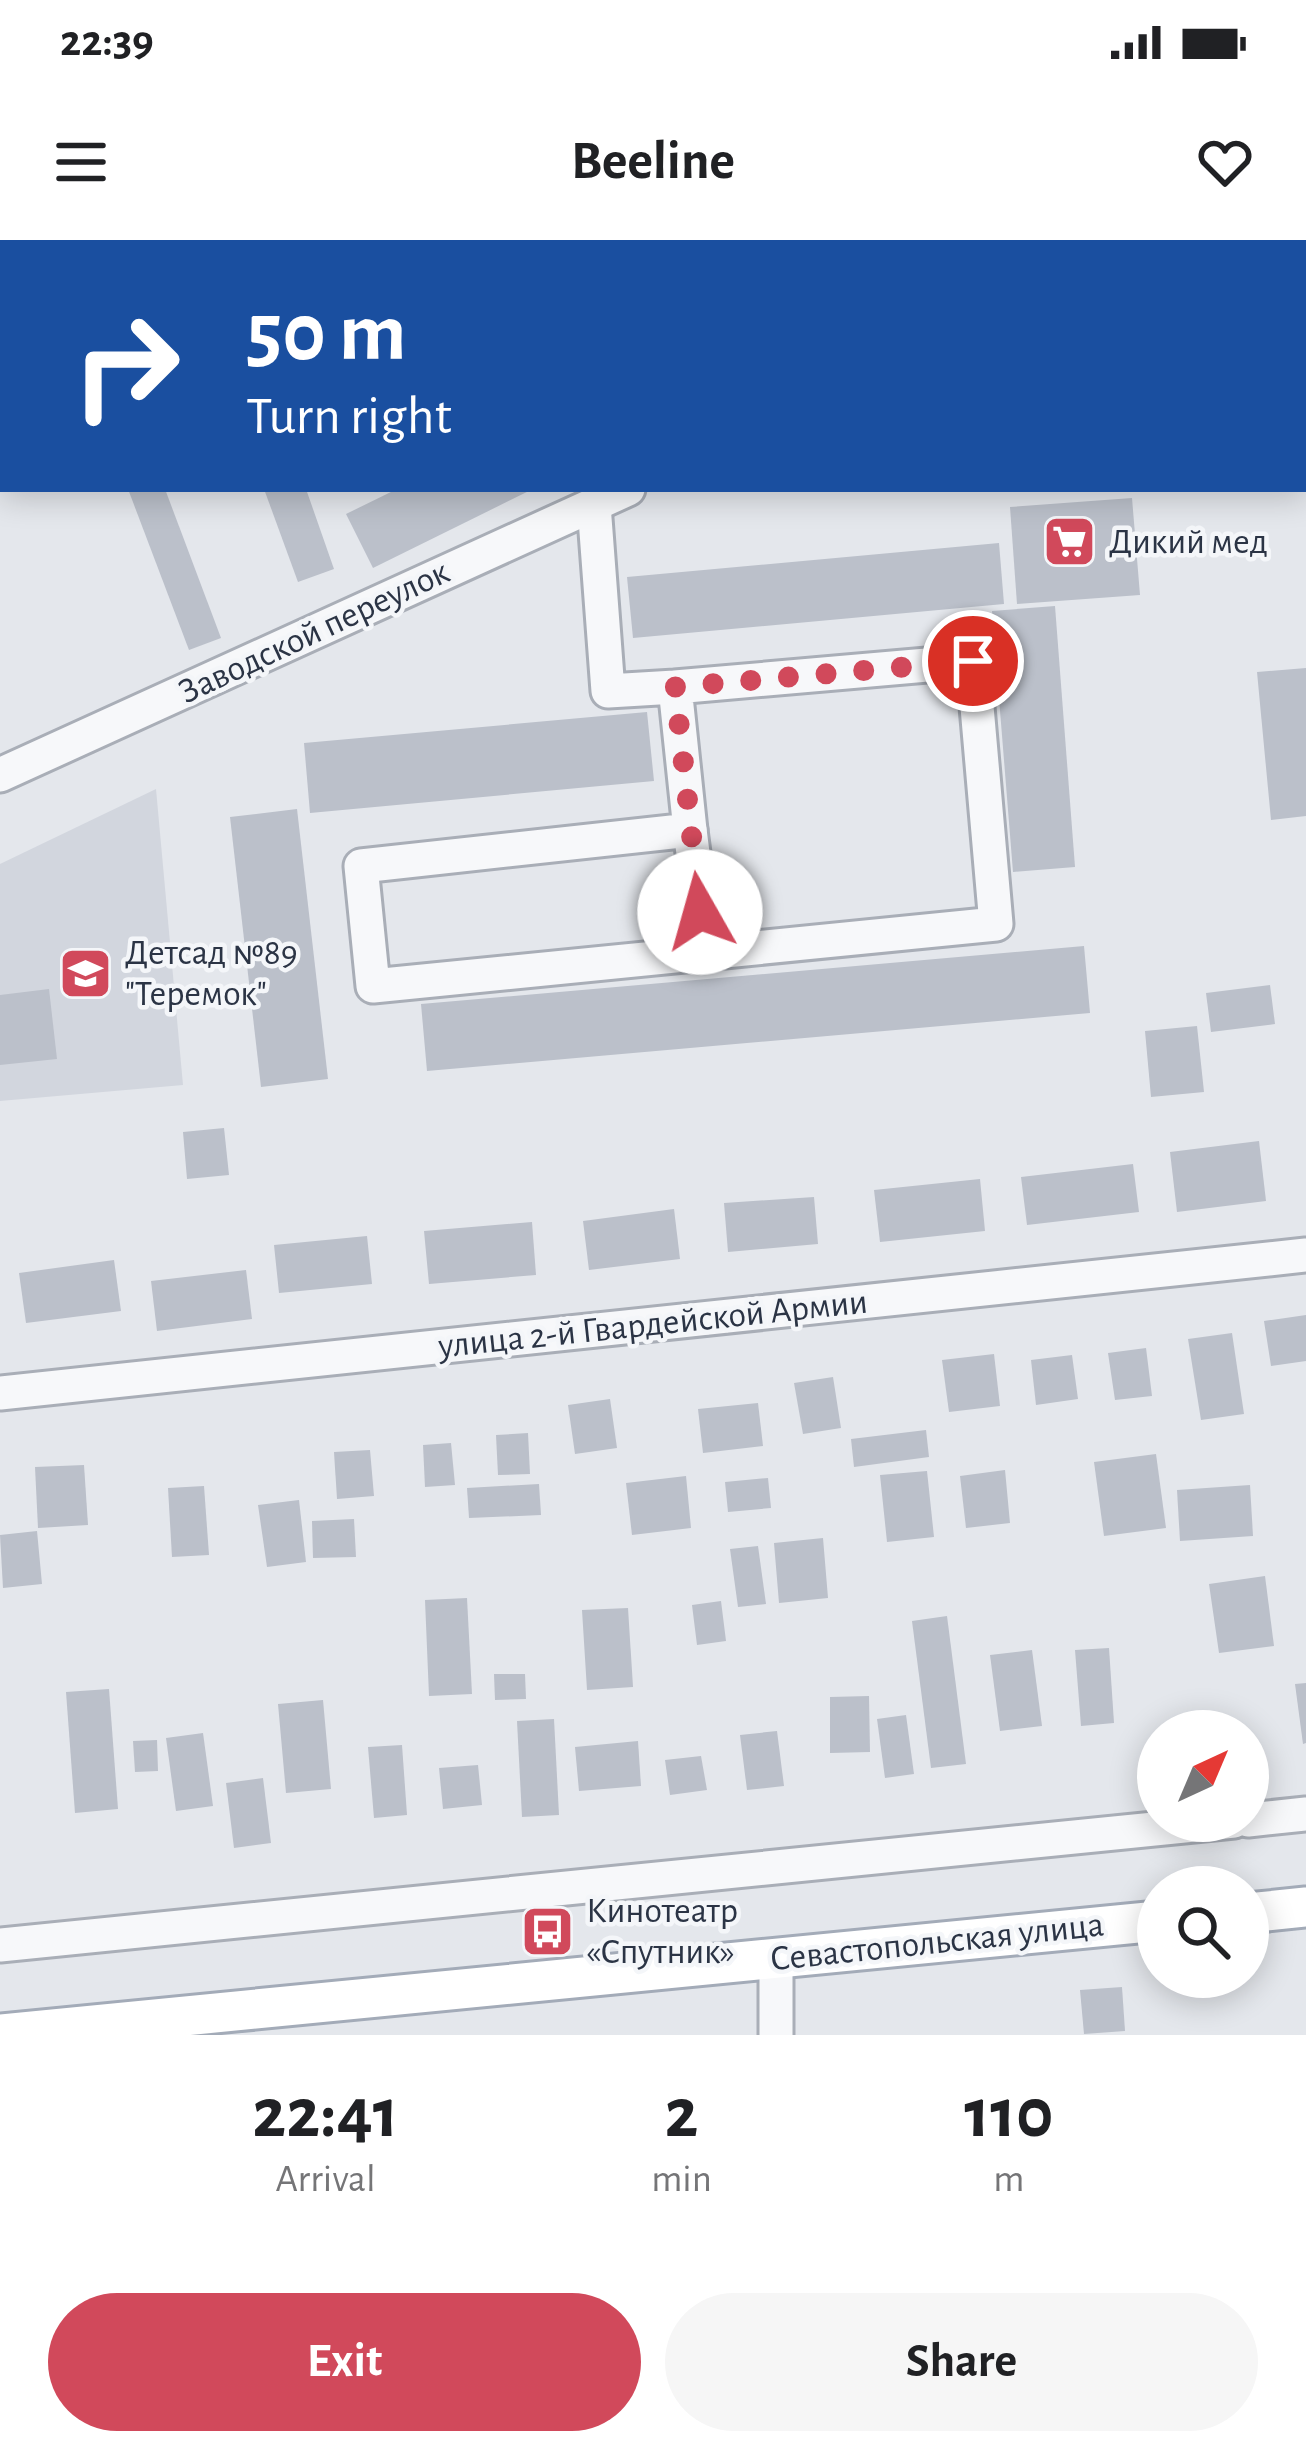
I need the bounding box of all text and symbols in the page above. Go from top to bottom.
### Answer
text: 22:39 [60,19,154,64]
icon: menu [48,129,114,195]
icon: heart [1192,129,1258,195]
text: Beeline [571,135,735,189]
icon: right [48,288,204,444]
text: 50 m [246,292,407,376]
text: Turn right [246,390,452,444]
supermarket icon: Дикий мед [1042,514,1098,570]
place label: Дикий мед [1109,524,1268,560]
street label: Заводской переулок [173,553,455,710]
pin [922,610,1024,712]
icon: arrive [940,628,1006,694]
position arrow [637,849,763,975]
place label: Детсад №89 "Теремок" [125,935,298,1012]
school or university icon: Детсад №89 "Теремок" [58,946,114,1002]
street label: улица 2-й Гвардейской Армии [436,1284,869,1365]
north arrow [1137,1710,1269,1842]
map controls [1137,1710,1269,1998]
button: search [1137,1866,1269,1998]
place label: Кинотеатр «Спутник» [586,1893,738,1970]
bus stop icon: Кинотеатр «Спутник» [519,1904,575,1960]
street label: Севастопольская улица [768,1907,1106,1977]
text: 22:41 [252,2078,399,2150]
text: 2 [665,2078,698,2150]
text: 110 [964,2078,1054,2150]
text: Arrival [275,2160,376,2199]
text: min [651,2160,712,2199]
text: m [993,2160,1025,2199]
button: Exit [48,2293,641,2431]
button: Share [665,2293,1258,2431]

